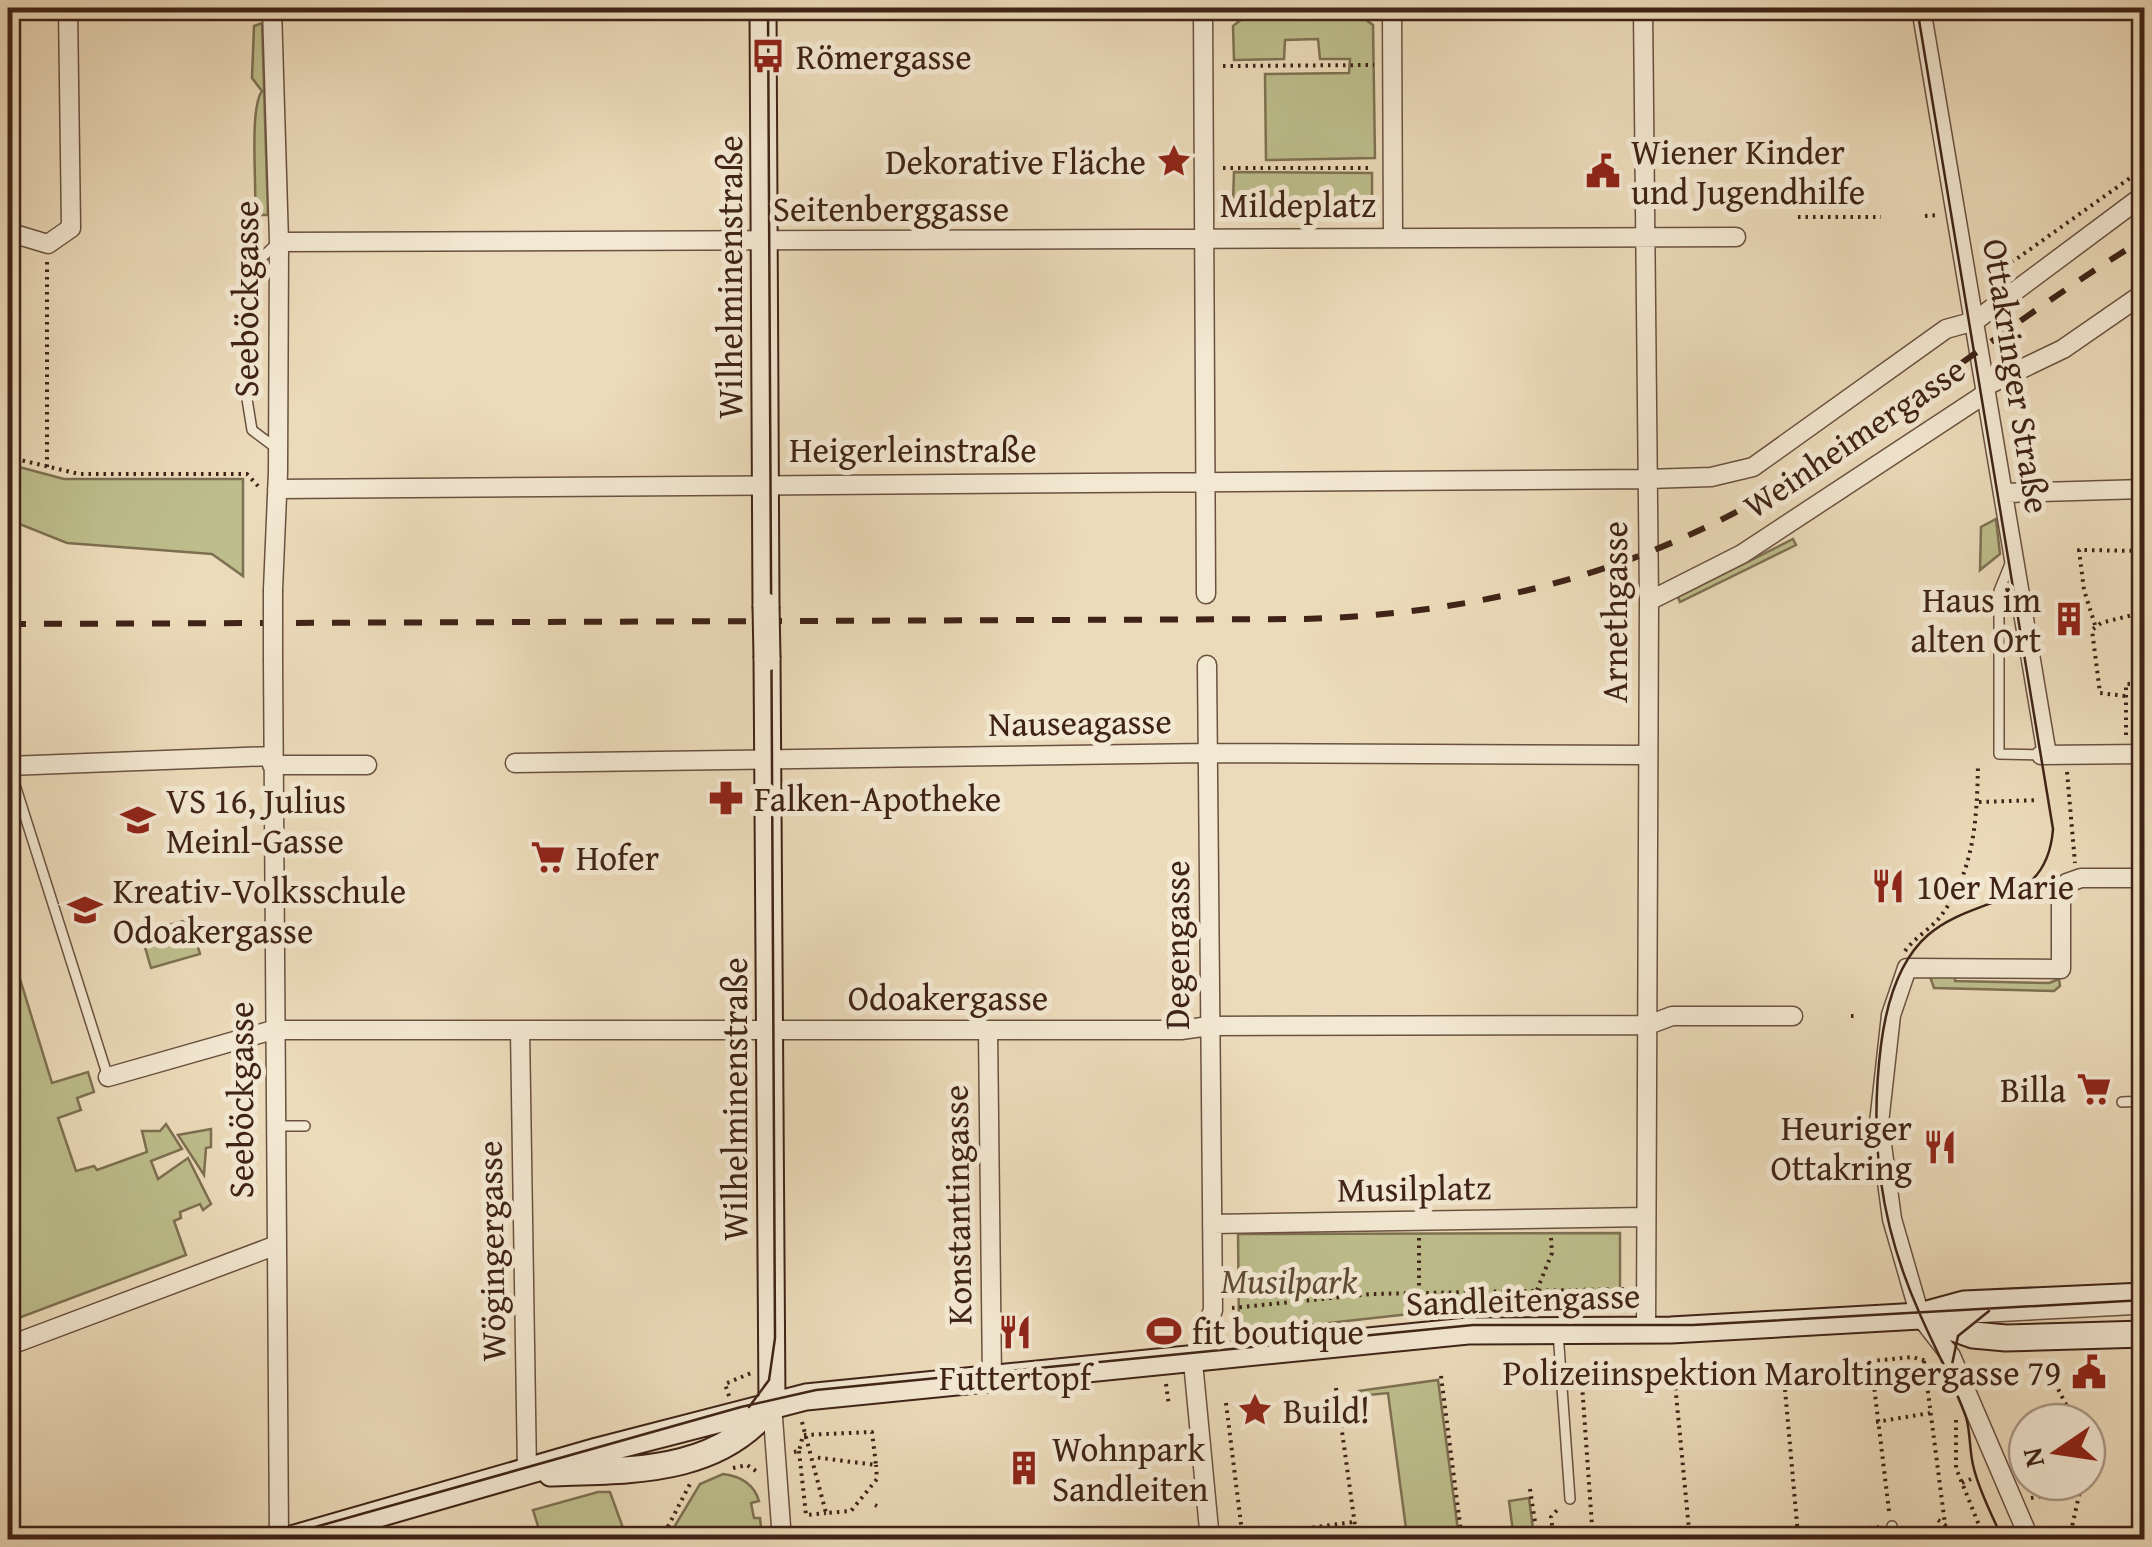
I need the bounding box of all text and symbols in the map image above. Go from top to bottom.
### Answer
place label: Römergasse [796,31,972,82]
bus stop icon: Römergasse [749,37,787,75]
place label: Wiener Kinder und Jugendhilfe [1631,126,1865,217]
street label: Wilhelminenstraße [704,135,755,419]
place label: Dekorative Fläche [885,136,1146,187]
place icon: Dekorative Fläche [1155,142,1193,180]
public building icon: Wiener Kinder und Jugendhilfe [1584,152,1622,190]
street label: Mildeplatz [1220,179,1376,230]
street label: Seitenberggasse [773,183,1009,234]
street label: Seeböckgasse [220,201,271,397]
street label: Ottakringer Straße [1970,235,2064,517]
street label: Weinheimergasse [1733,344,1975,530]
street label: Heigerleinstraße [789,424,1037,475]
street label: Arnethgasse [1589,521,1640,703]
place label: Haus im alten Ort [1910,574,2041,665]
building icon: Haus im alten Ort [2050,600,2088,638]
street label: Nauseagasse [988,695,1172,749]
place label: Falken-Apotheke [754,773,1001,824]
place label: VS 16, Julius Meinl-Gasse [166,775,346,866]
pharmacy icon: Falken-Apotheke [707,779,745,817]
school or university icon: VS 16, Julius Meinl-Gasse [119,801,157,839]
place label: Hofer [576,832,659,883]
supermarket icon: Hofer [529,838,567,876]
street label: Degengasse [1151,860,1202,1030]
place label: 10er Marie [1916,861,2074,912]
place label: Kreativ-Volksschule Odoakergasse [113,865,406,956]
restaurant icon: 10er Marie [1869,867,1907,905]
school or university icon: Kreativ-Volksschule Odoakergasse [66,891,104,929]
street label: Wilhelminenstraße [709,957,760,1241]
street label: Odoakergasse [848,972,1048,1023]
street label: Seeböckgasse [215,1002,266,1198]
place label: Billa [2000,1064,2066,1115]
supermarket icon: Billa [2075,1070,2113,1108]
street label: Konstantingasse [929,1084,985,1326]
place label: Heuriger Ottakring [1770,1102,1913,1193]
restaurant icon: Heuriger Ottakring [1921,1128,1959,1166]
street label: Wögingergasse [464,1140,518,1362]
street label: Musilplatz [1337,1161,1491,1215]
park label: Musilpark [1221,1255,1358,1306]
street label: Sandleitengasse [1405,1269,1641,1329]
place label: fit boutique [1192,1306,1364,1357]
sports icon: fit boutique [1145,1312,1183,1350]
restaurant icon: Futtertopf [996,1313,1034,1351]
place label: Polizeiinspektion Maroltingergasse 79 [1503,1347,2061,1398]
place label: Futtertopf [939,1352,1095,1403]
public building icon: Polizeiinspektion Maroltingergasse 79 [2070,1353,2108,1391]
place label: Build! [1283,1385,1370,1436]
place icon: Build! [1236,1391,1274,1429]
north arrow [2007,1402,2107,1502]
place label: Wohnpark Sandleiten [1052,1423,1209,1514]
text: N [2010,1444,2054,1471]
building icon: Wohnpark Sandleiten [1005,1449,1043,1487]

